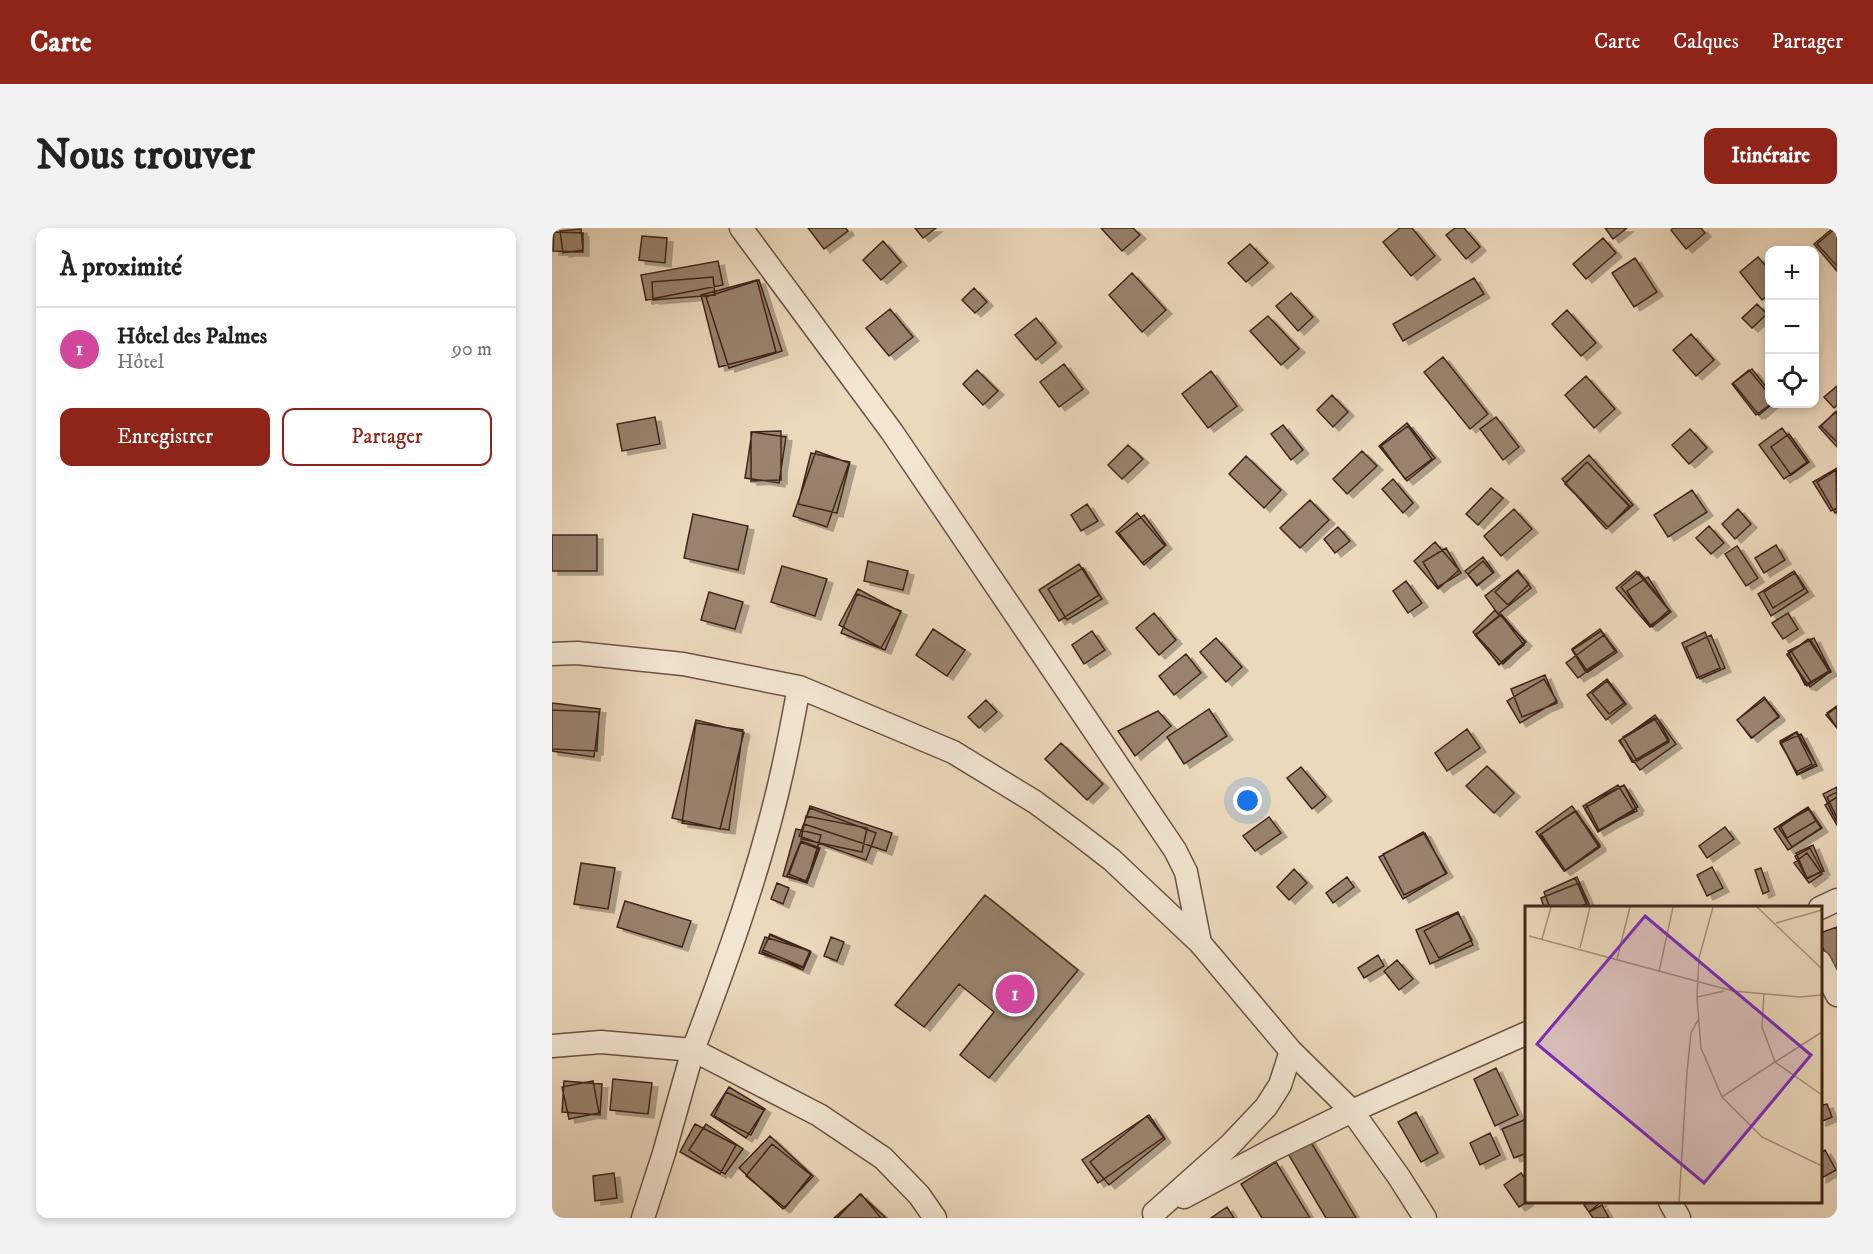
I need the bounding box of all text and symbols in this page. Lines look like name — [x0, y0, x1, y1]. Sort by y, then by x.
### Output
text: Carte — [30, 25, 92, 60]
text: Carte — [1594, 29, 1640, 55]
text: Calques — [1673, 29, 1739, 55]
text: Partager — [1772, 29, 1843, 55]
button: Itinéraire — [1704, 128, 1837, 184]
text: Nous trouver — [36, 130, 255, 182]
map controls — [1765, 246, 1819, 408]
button: + — [1765, 246, 1819, 300]
text: À proximité — [60, 251, 182, 284]
button: − — [1765, 300, 1819, 354]
text: Hôtel des Palmes — [117, 323, 267, 350]
text: 1 — [76, 337, 83, 362]
text: 90 m — [452, 337, 492, 362]
text: Hôtel — [117, 350, 164, 375]
button: locate — [1765, 354, 1819, 408]
button: Enregistrer — [60, 408, 270, 466]
button: Partager — [282, 408, 492, 466]
your location — [1233, 786, 1262, 815]
inset map — [1525, 906, 1822, 1203]
pin: 1 — [996, 972, 1034, 1017]

